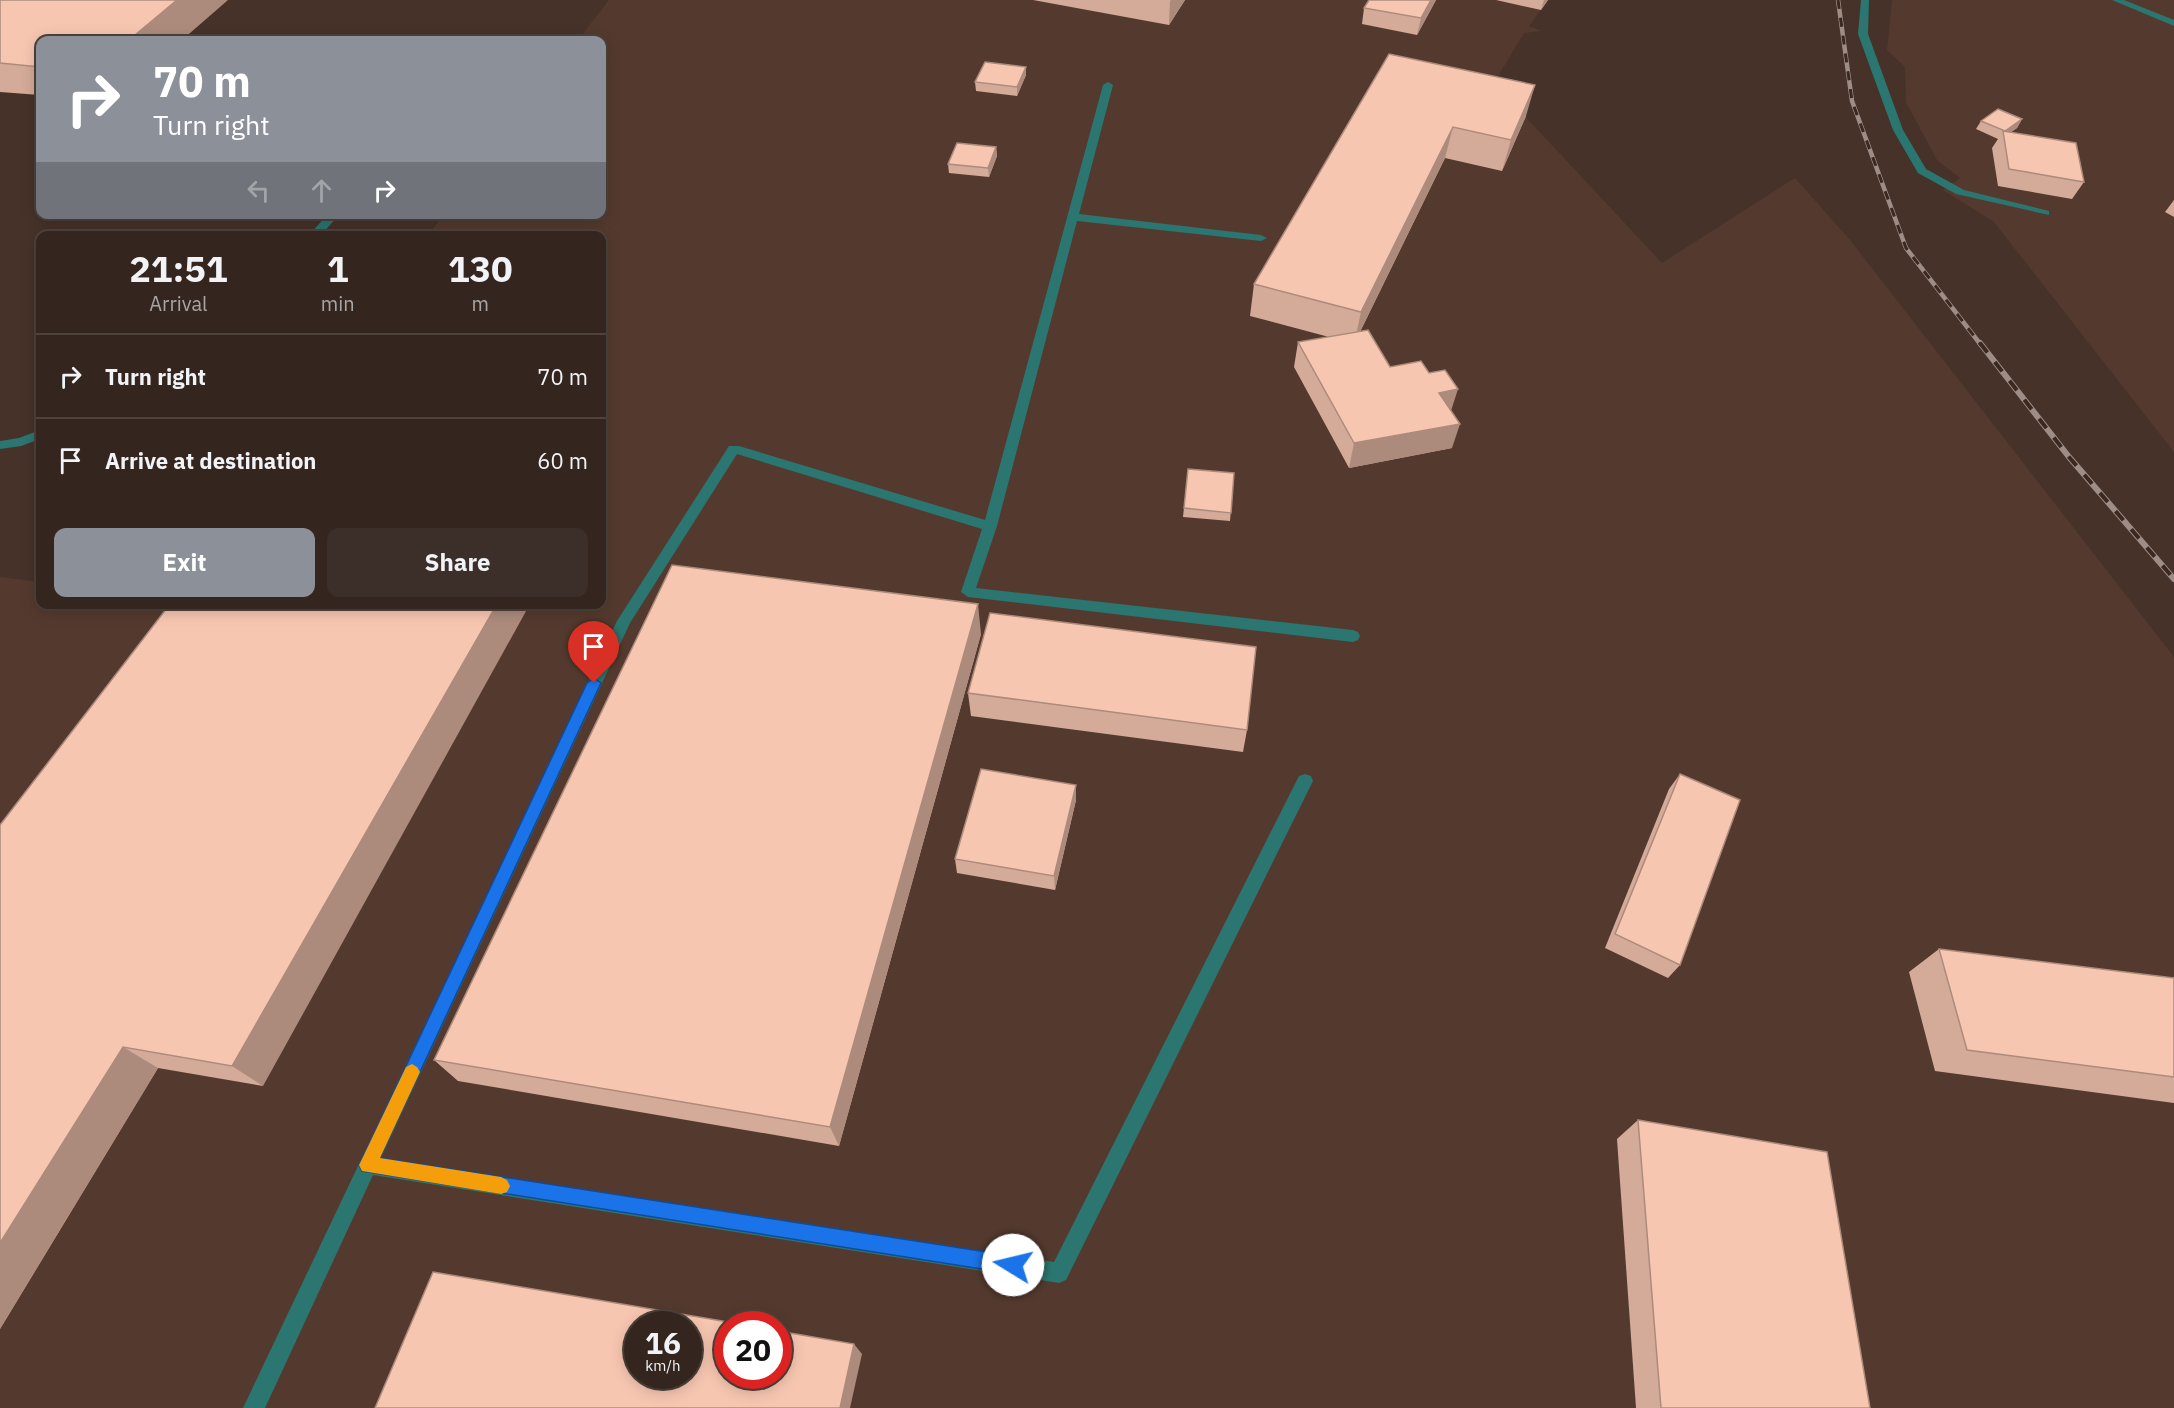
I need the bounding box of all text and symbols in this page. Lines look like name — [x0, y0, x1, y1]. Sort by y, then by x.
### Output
text: 70 m — [153, 54, 251, 109]
icon: right — [54, 60, 132, 138]
text: Turn right — [153, 107, 270, 142]
icon: left — [242, 174, 275, 207]
icon: ahead — [305, 174, 338, 207]
icon: right — [368, 174, 401, 207]
text: 21:51 — [129, 245, 228, 292]
text: 1 — [327, 245, 349, 292]
text: 130 — [448, 245, 513, 292]
text: Arrival — [149, 290, 208, 317]
text: min — [321, 290, 355, 317]
text: m — [472, 290, 489, 317]
icon: right — [54, 360, 87, 393]
text: Turn right — [105, 362, 206, 391]
text: 70 m — [537, 362, 588, 391]
icon: arrive — [54, 444, 87, 477]
text: Arrive at destination — [105, 446, 316, 475]
text: 60 m — [537, 446, 588, 475]
button: Exit — [54, 528, 315, 597]
button: Share — [327, 528, 588, 597]
pin — [568, 621, 619, 683]
icon: arrive — [577, 630, 610, 663]
position arrow — [981, 1233, 1045, 1297]
speed limit sign: 20 — [714, 1311, 792, 1389]
text: 16 — [645, 1323, 681, 1362]
text: km/h — [645, 1356, 681, 1375]

